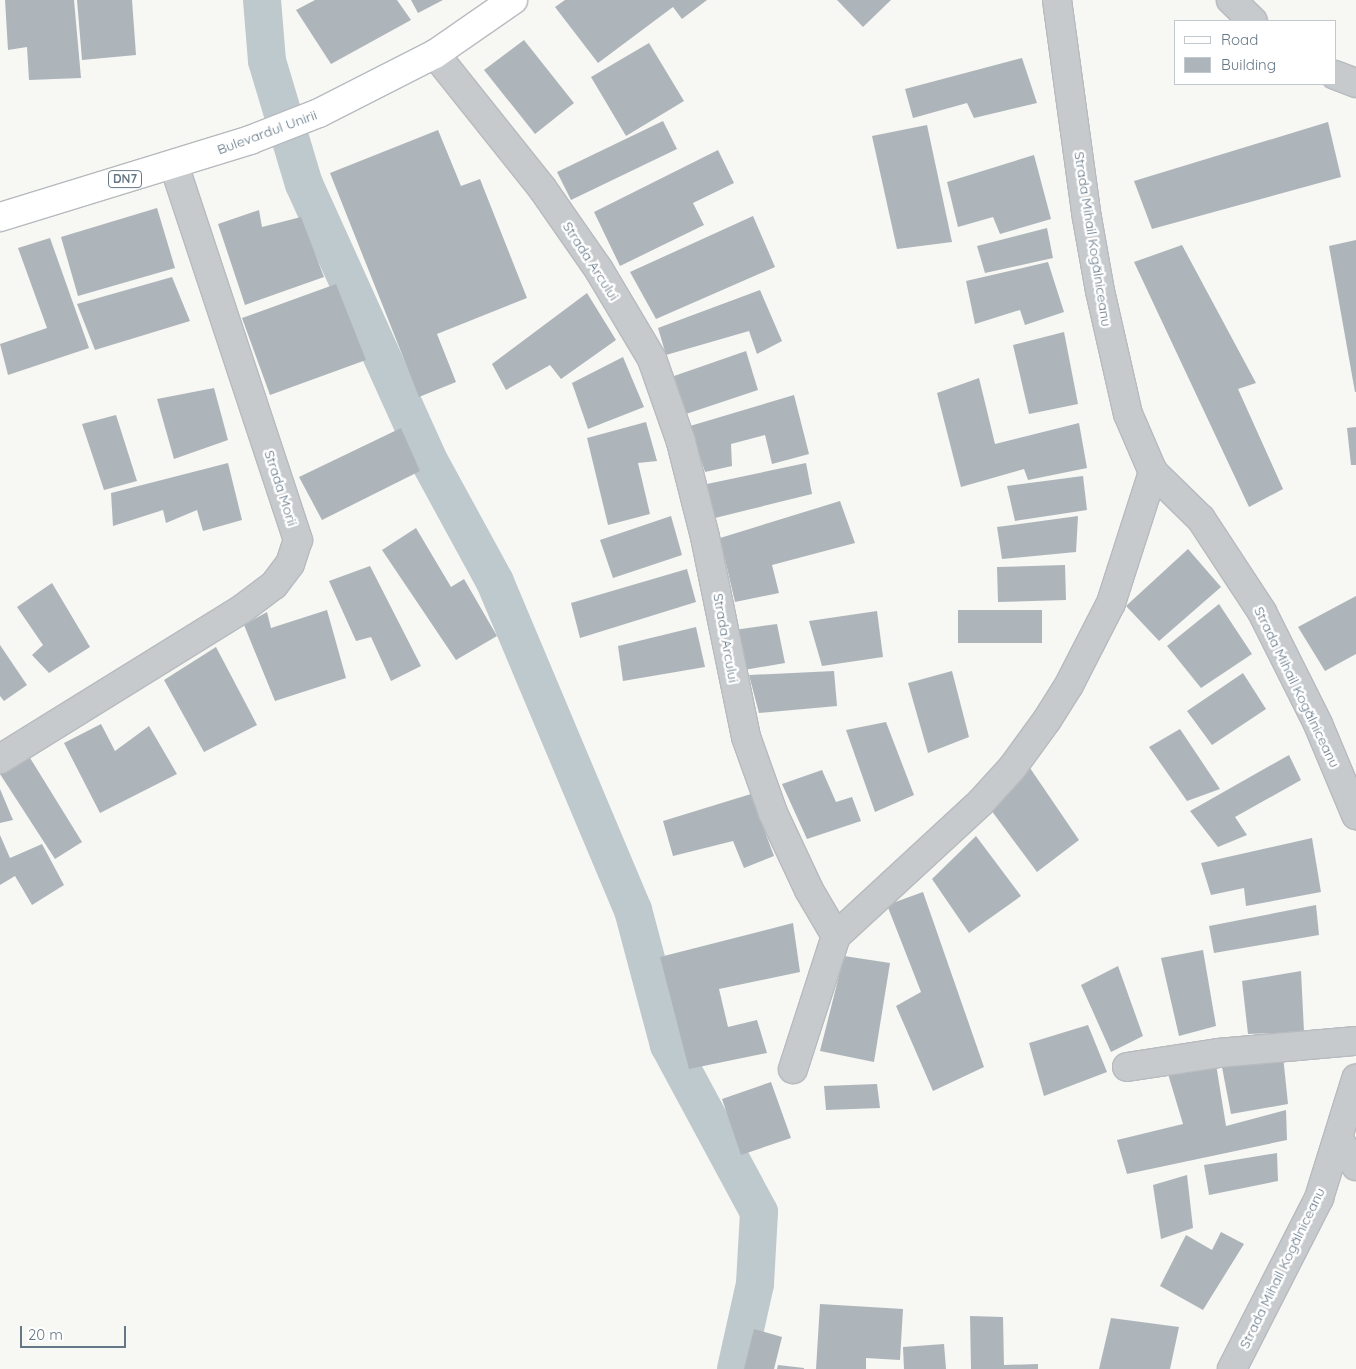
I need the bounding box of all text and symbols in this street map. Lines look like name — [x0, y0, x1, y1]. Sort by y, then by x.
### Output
legend — [1174, 20, 1336, 85]
text: Road — [1221, 30, 1258, 49]
text: Building — [1221, 55, 1276, 74]
street label: Bulevardul Unirii — [215, 106, 319, 158]
street label: Strada Mihail Kogălniceanu — [1071, 150, 1115, 328]
road number: DN7 — [108, 170, 142, 188]
street label: Strada Arcului — [559, 218, 623, 304]
street label: Strada Morii — [261, 448, 301, 528]
street label: Strada Arcului — [710, 592, 742, 684]
street label: Strada Mihail Kogălniceanu — [1251, 604, 1343, 770]
street label: Strada Mihail Kogălniceanu — [1236, 1185, 1328, 1351]
scale bar — [22, 1316, 129, 1348]
text: 20 m — [28, 1325, 63, 1344]

